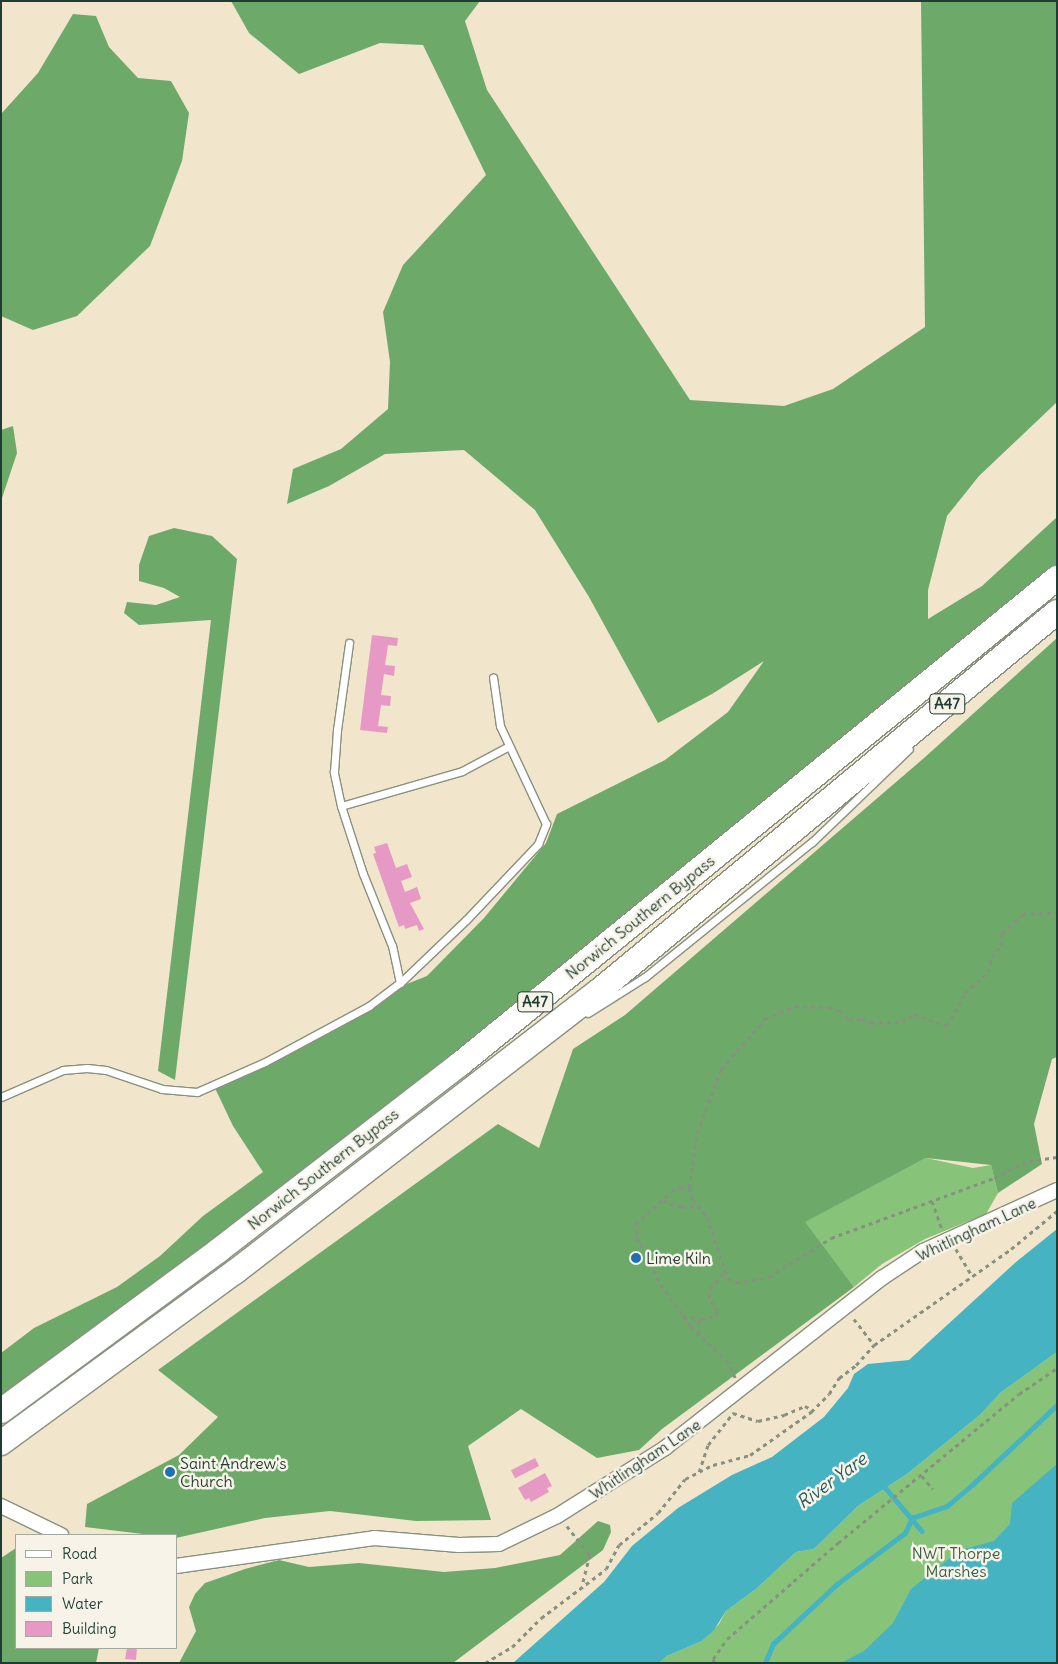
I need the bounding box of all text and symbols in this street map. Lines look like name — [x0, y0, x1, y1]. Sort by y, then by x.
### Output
road number: A47 — [928, 692, 966, 716]
street label: Norwich Southern Bypass — [562, 851, 718, 983]
road number: A47 — [516, 990, 554, 1014]
street label: Norwich Southern Bypass — [244, 1104, 402, 1234]
street label: Whitlingham Lane — [913, 1193, 1039, 1265]
place label: Lime Kiln — [646, 1248, 711, 1268]
marker: Lime Kiln — [630, 1252, 642, 1264]
street label: Whitlingham Lane — [586, 1415, 704, 1503]
water label: River Yare — [793, 1448, 871, 1514]
place label: Saint Andrew's Church — [180, 1453, 286, 1491]
marker: Saint Andrew's Church — [164, 1466, 176, 1478]
legend — [15, 1534, 178, 1649]
park label: NWT Thorpe Marshes — [912, 1543, 1000, 1581]
text: Road — [62, 1544, 97, 1563]
text: Park — [62, 1569, 93, 1588]
text: Water — [62, 1594, 103, 1613]
text: Building — [62, 1619, 117, 1638]

